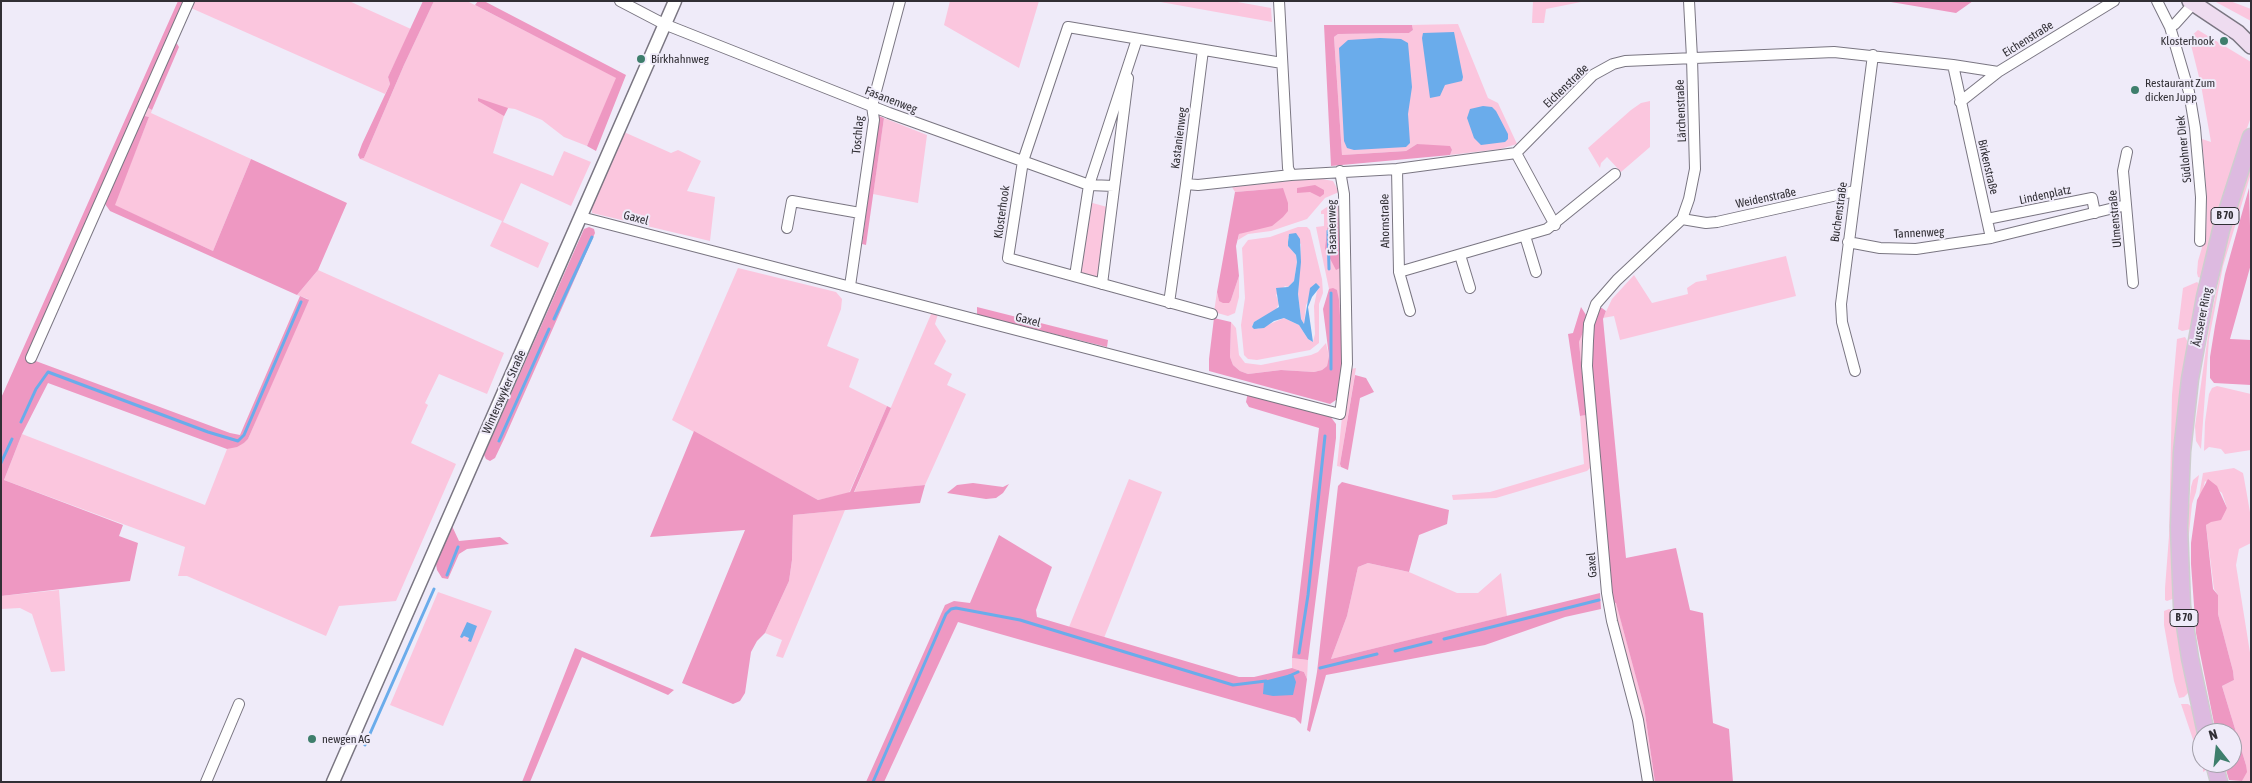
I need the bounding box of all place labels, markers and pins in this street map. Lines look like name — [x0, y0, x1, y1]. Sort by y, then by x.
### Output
place label: Klosterhook — [2160, 34, 2214, 48]
marker: Klosterhook — [2218, 35, 2230, 47]
place label: Birkhahnweg — [651, 52, 709, 66]
marker: Birkhahnweg — [635, 53, 647, 65]
place label: Restaurant Zum dicken Jupp — [2145, 76, 2215, 104]
marker: Restaurant Zum dicken Jupp — [2129, 84, 2141, 96]
place label: newgen AG — [322, 732, 370, 746]
marker: newgen AG — [306, 733, 318, 745]

